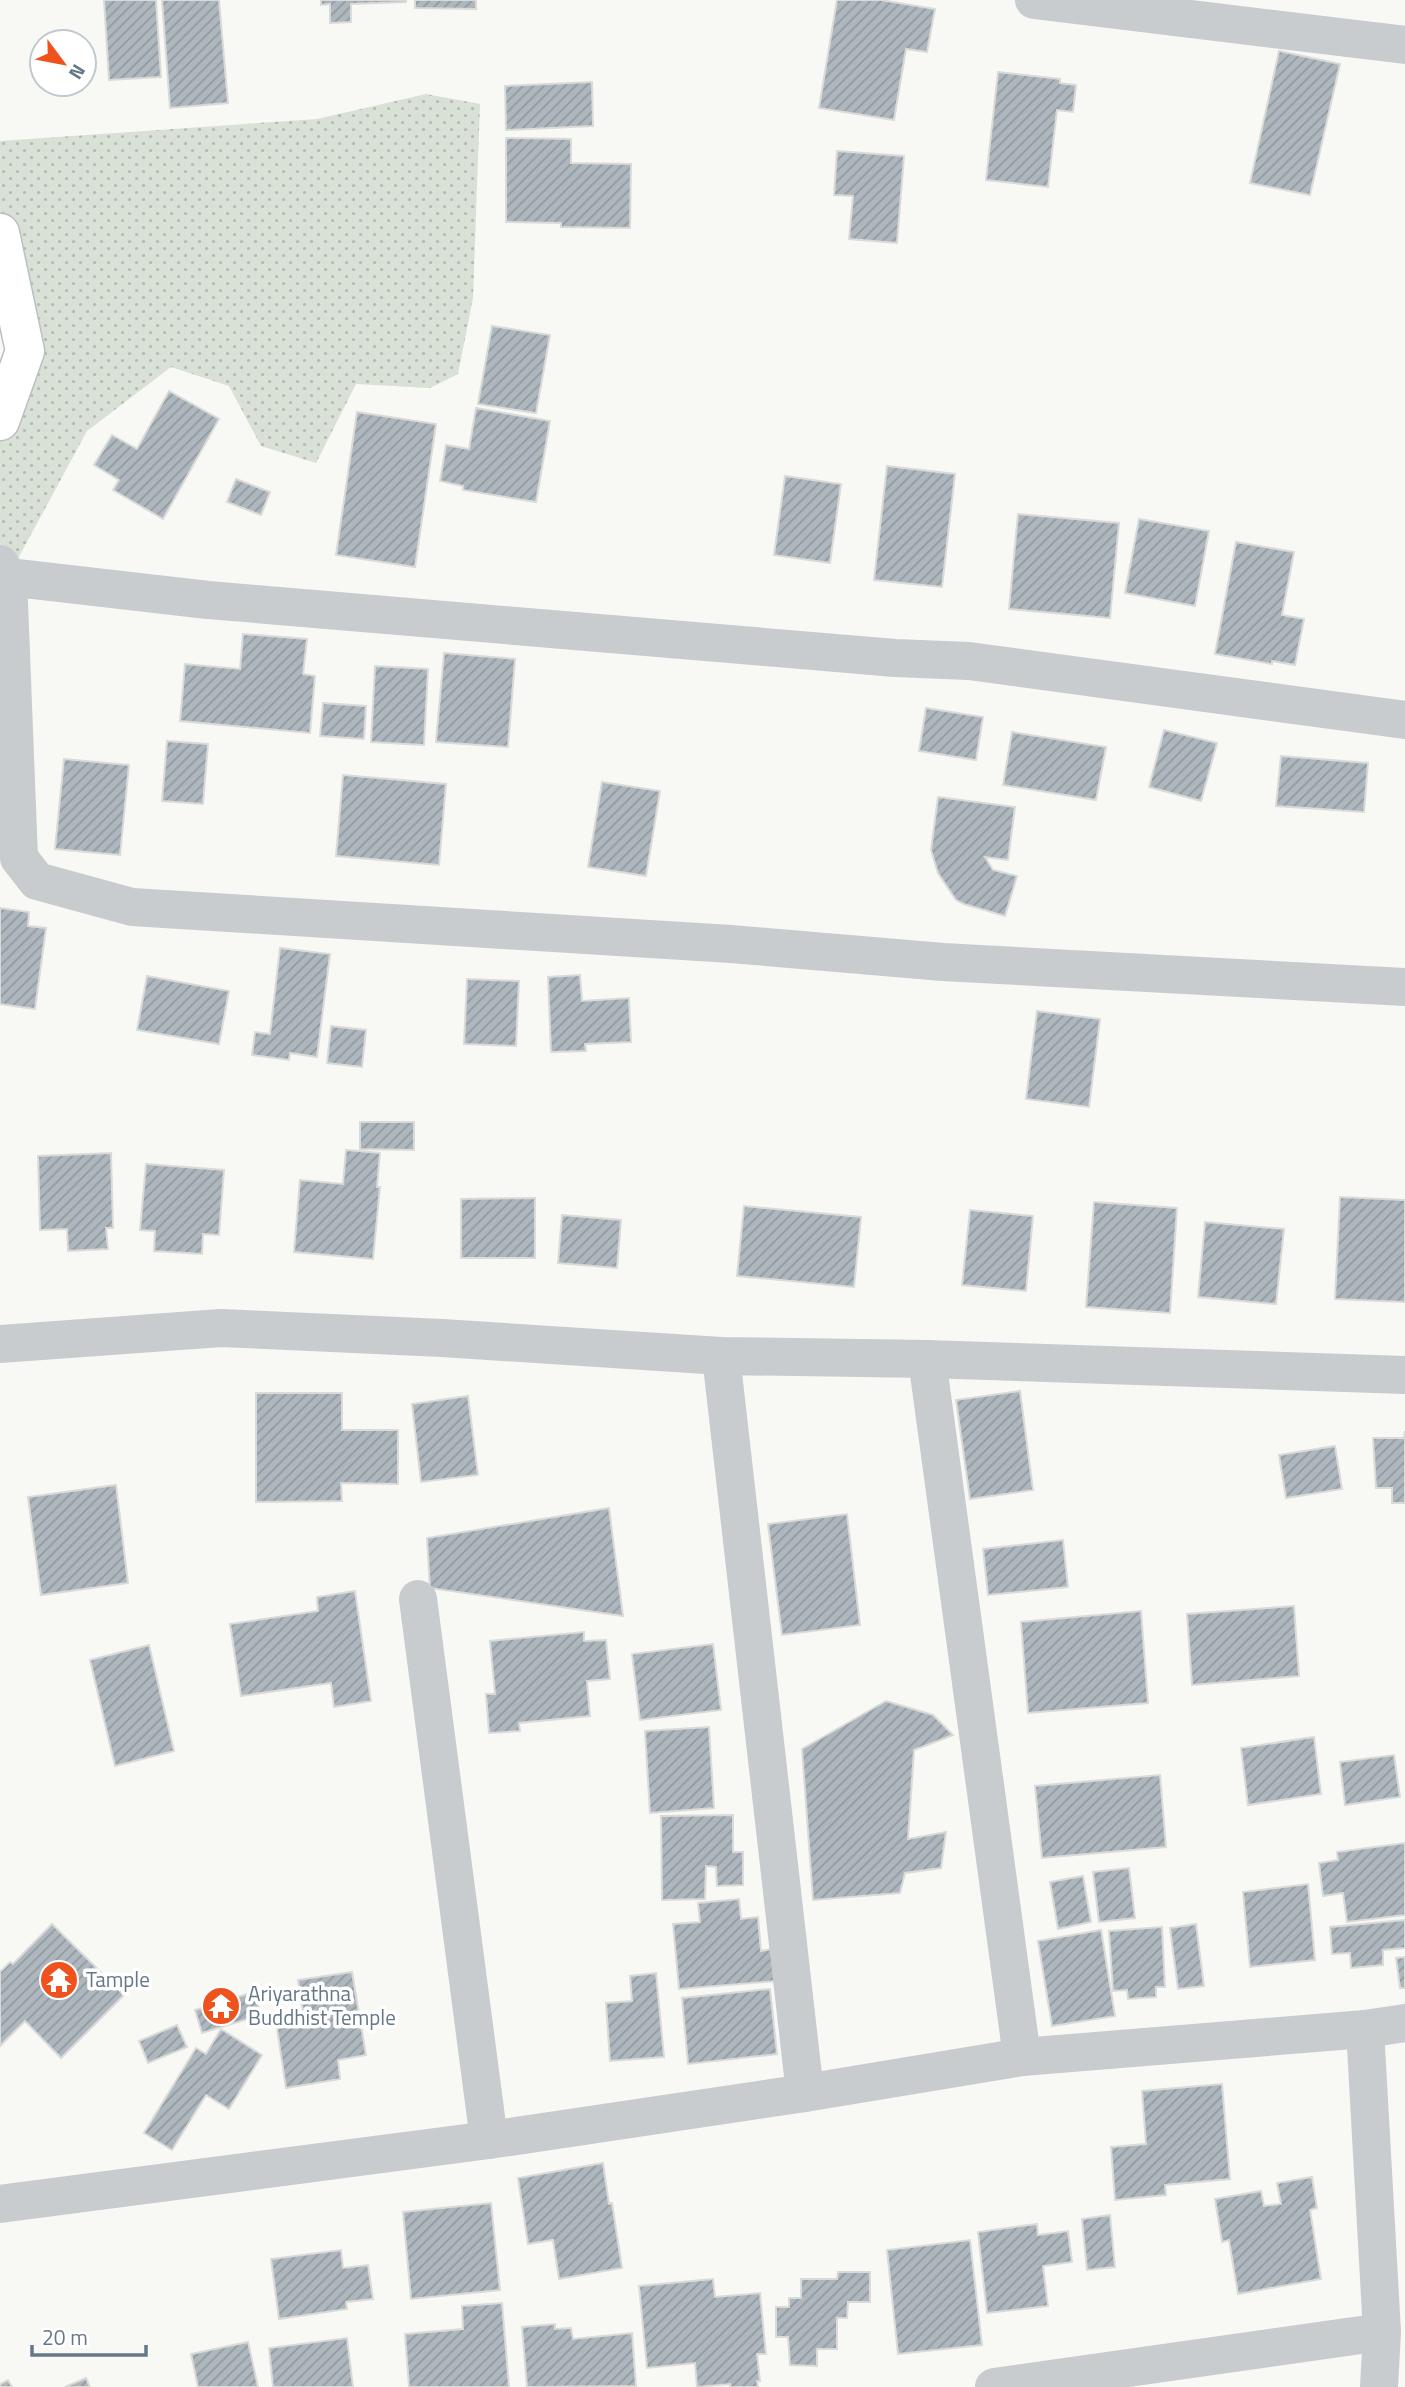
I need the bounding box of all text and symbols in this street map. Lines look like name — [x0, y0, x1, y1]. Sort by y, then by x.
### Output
north arrow — [28, 28, 98, 98]
text: N — [62, 59, 94, 86]
temple icon: Tample — [38, 1959, 80, 2001]
place label: Tample — [86, 1963, 150, 1995]
place label: Ariyarathna Buddhist Temple — [248, 1977, 396, 2033]
temple icon: Ariyarathna Buddhist Temple — [200, 1985, 242, 2027]
scale bar — [32, 2314, 145, 2358]
text: 20 m — [42, 2321, 88, 2353]

